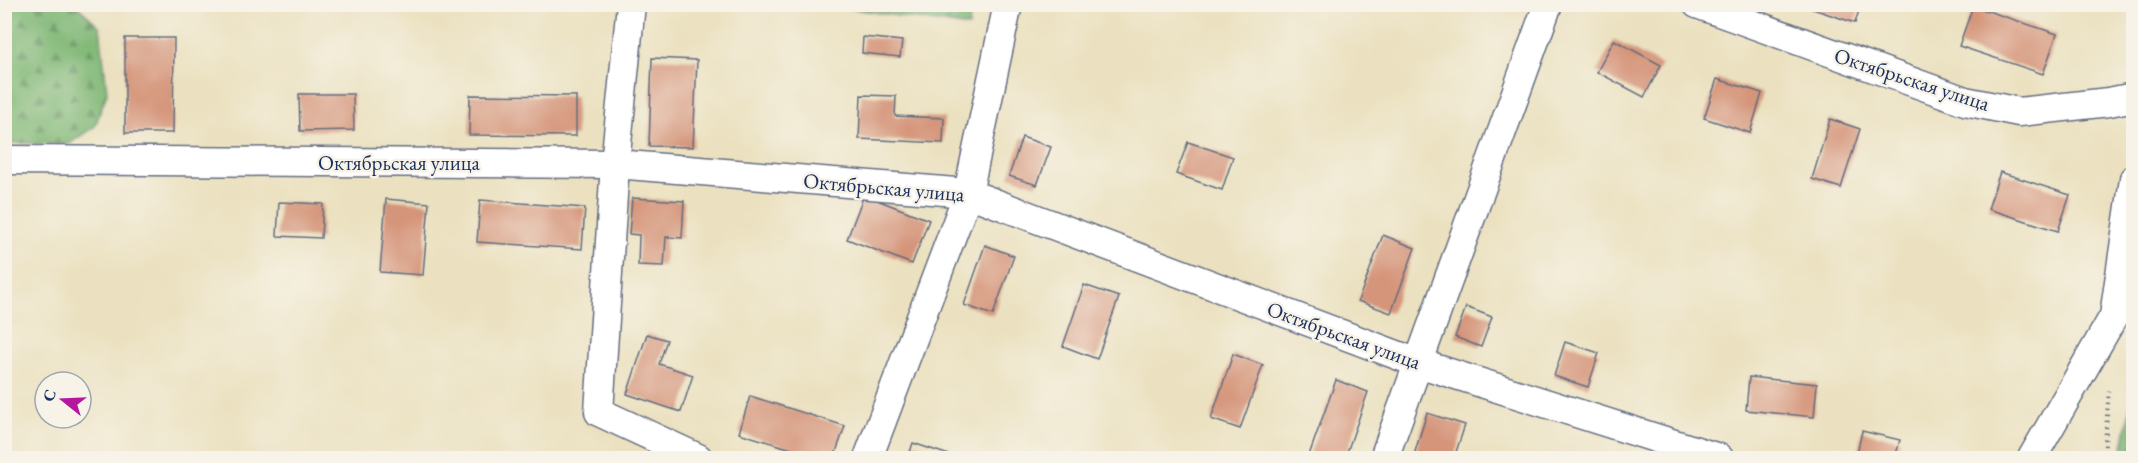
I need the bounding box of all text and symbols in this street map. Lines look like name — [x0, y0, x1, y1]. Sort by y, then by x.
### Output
street label: Октябрьская улица — [1831, 41, 1994, 117]
street label: Октябрьская улица — [318, 149, 481, 176]
street label: Октябрьская улица — [802, 166, 966, 208]
street label: Октябрьская улица — [1263, 295, 1425, 376]
north arrow — [33, 370, 93, 430]
text: С — [37, 387, 61, 404]

